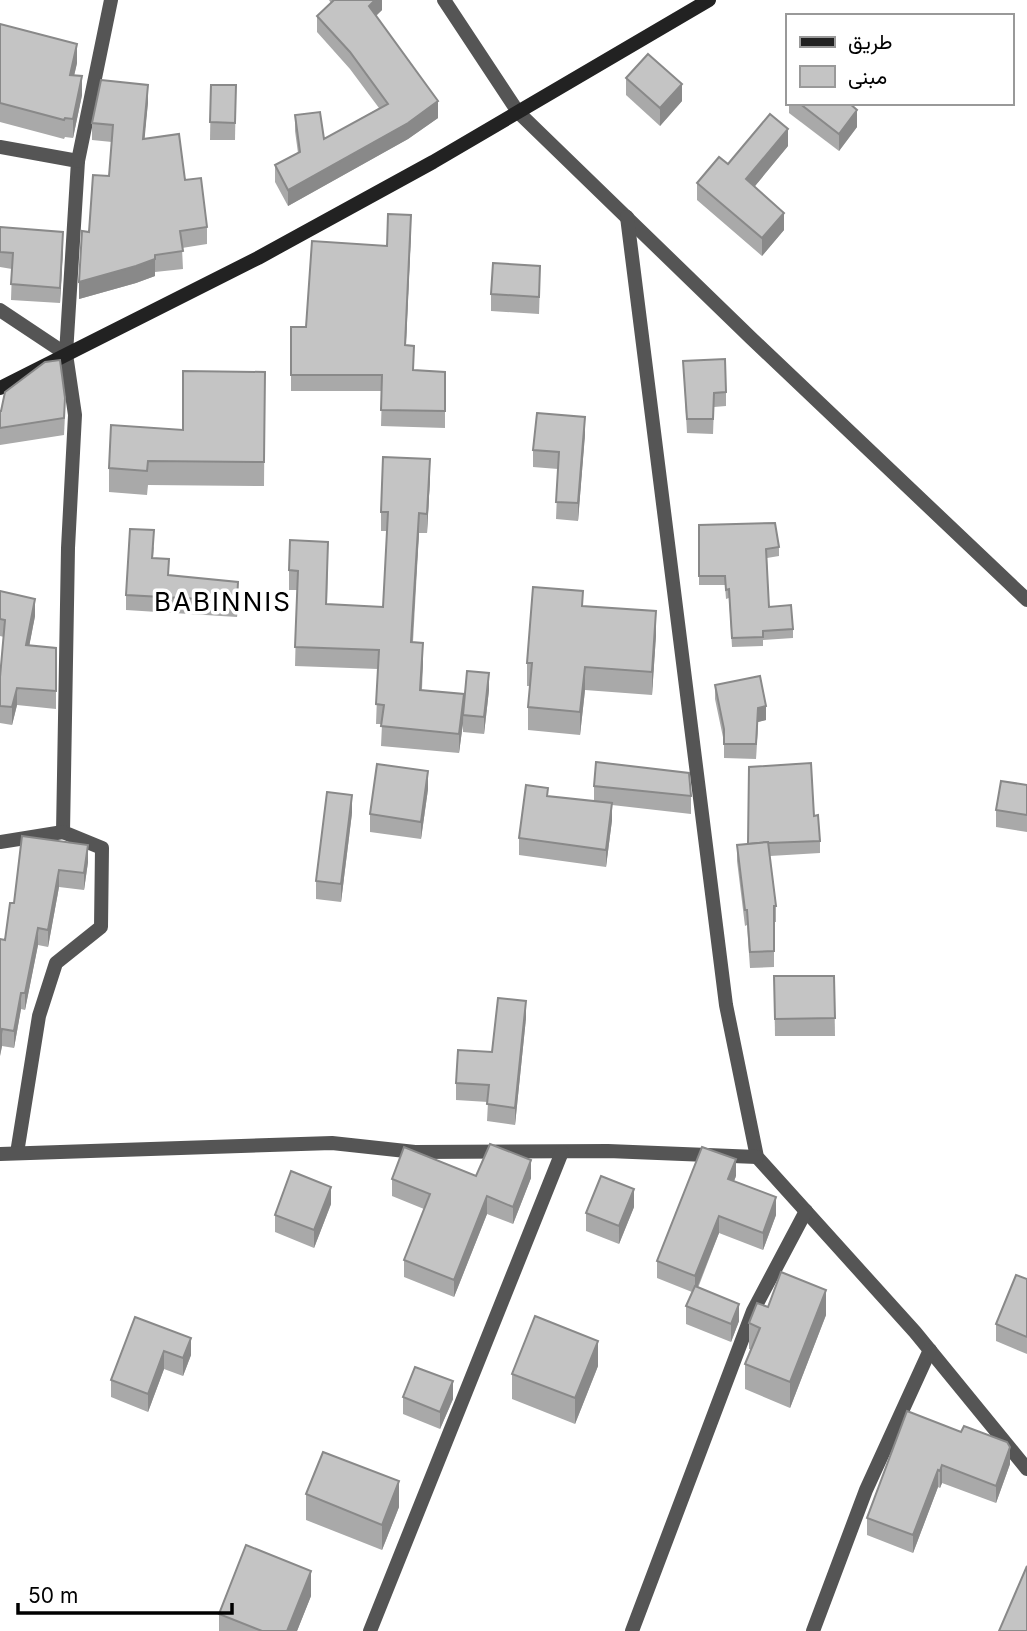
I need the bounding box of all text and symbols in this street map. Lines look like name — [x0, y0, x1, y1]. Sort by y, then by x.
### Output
legend — [786, 14, 1013, 105]
text: طريق — [848, 29, 893, 55]
text: مبنى — [848, 64, 887, 89]
district label: BABINNIS — [154, 586, 292, 617]
scale bar — [18, 1572, 231, 1616]
text: 50 m — [28, 1583, 78, 1608]

